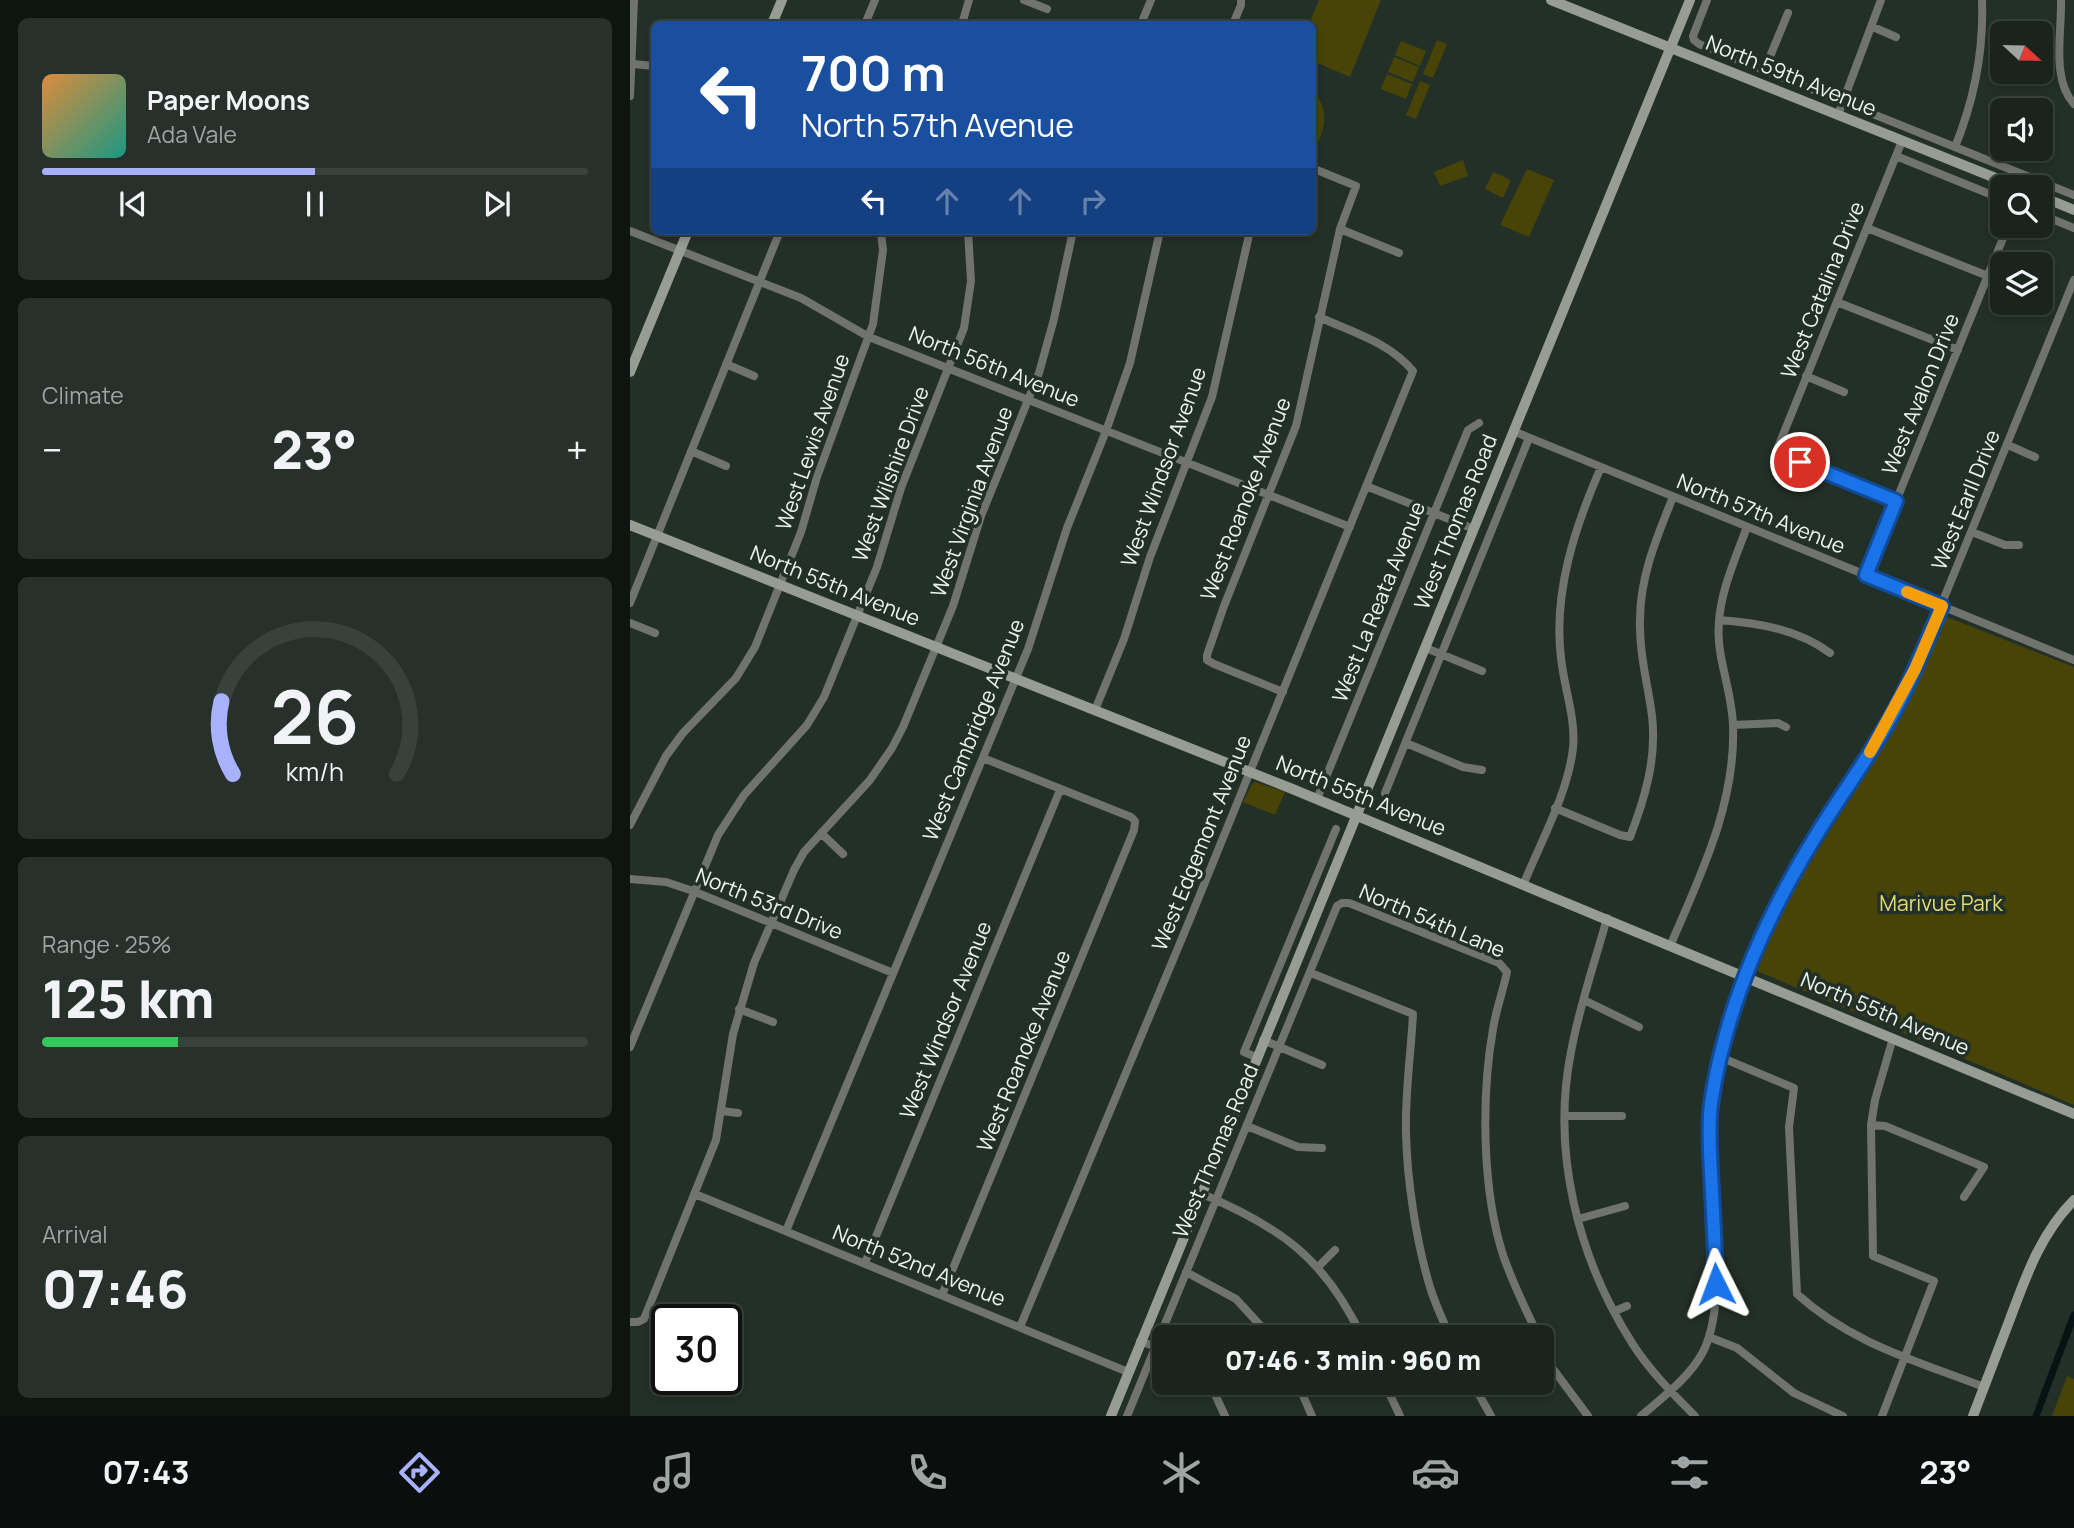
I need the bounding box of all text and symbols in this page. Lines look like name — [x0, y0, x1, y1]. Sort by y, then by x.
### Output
north arrow — [1990, 21, 2053, 84]
map controls — [1990, 21, 2053, 315]
street label: North 59th Avenue — [1702, 28, 1881, 122]
text: 700 m — [801, 39, 945, 106]
icon: left — [686, 49, 777, 140]
text: Paper Moons — [147, 82, 310, 118]
button: sound — [1990, 98, 2053, 161]
text: North 57th Avenue — [801, 103, 1074, 147]
text: Ada Vale — [147, 118, 237, 150]
button: search — [1990, 175, 2053, 238]
icon: left — [855, 182, 893, 220]
icon: ahead — [928, 182, 966, 220]
icon: ahead — [1001, 182, 1039, 220]
icon: right — [1074, 182, 1112, 220]
icon: previous — [114, 185, 152, 223]
icon: pause — [296, 185, 334, 223]
icon: next — [478, 185, 516, 223]
street label: West Catalina Drive — [1774, 197, 1870, 382]
button: layers — [1990, 252, 2053, 315]
street label: West Avalon Drive — [1875, 309, 1965, 478]
street label: North 56th Avenue — [905, 319, 1084, 413]
street label: West Lewis Avenue — [769, 350, 855, 534]
street label: West Windsor Avenue — [1114, 363, 1212, 570]
text: Climate — [42, 379, 124, 411]
street label: West Wilshire Drive — [845, 382, 935, 565]
street label: West Roanoke Avenue — [1193, 393, 1297, 604]
street label: West Virginia Avenue — [924, 402, 1019, 601]
text: 23° — [272, 414, 357, 485]
text: − — [42, 423, 63, 475]
text: + — [566, 423, 588, 475]
street label: West Earll Drive — [1924, 425, 2006, 574]
street label: West Thomas Road — [1407, 430, 1503, 613]
pin — [1770, 432, 1830, 492]
icon: arrive — [1781, 443, 1819, 481]
street label: North 57th Avenue — [1673, 467, 1850, 560]
street label: West La Reata Avenue — [1325, 497, 1431, 706]
street label: North 55th Avenue — [746, 538, 924, 632]
street label: West Cambridge Avenue — [916, 615, 1030, 845]
text: 26 — [271, 666, 359, 766]
street label: West Edgemont Avenue — [1145, 731, 1257, 955]
street label: North 55th Avenue — [1272, 748, 1450, 842]
text: km/h — [286, 754, 344, 789]
street label: North 53rd Drive — [692, 861, 847, 945]
street label: North 54th Lane — [1355, 877, 1510, 963]
park label: Marivue Park — [1879, 889, 2003, 917]
street label: West Windsor Avenue — [893, 917, 997, 1122]
text: Range · 25% — [42, 928, 172, 960]
street label: West Roanoke Avenue — [970, 946, 1076, 1156]
text: 125 km — [42, 963, 214, 1034]
street label: North 55th Avenue — [1797, 965, 1974, 1061]
street label: West Thomas Road — [1166, 1059, 1264, 1242]
text: Arrival — [42, 1218, 108, 1250]
street label: North 52nd Avenue — [829, 1218, 1010, 1312]
position arrow — [1679, 1247, 1753, 1321]
text: 07:46 — [42, 1253, 188, 1324]
speed limit sign: 30 — [651, 1304, 742, 1395]
text: 07:46 · 3 min · 960 m — [1225, 1342, 1481, 1378]
icon: directions — [395, 1448, 444, 1497]
icon: music — [649, 1448, 698, 1497]
icon: phone — [903, 1448, 952, 1497]
icon: climate — [1157, 1448, 1206, 1497]
icon: car — [1411, 1448, 1460, 1497]
icon: filters — [1665, 1448, 1714, 1497]
text: 07:43 — [103, 1450, 190, 1494]
text: 23° — [1919, 1450, 1971, 1494]

